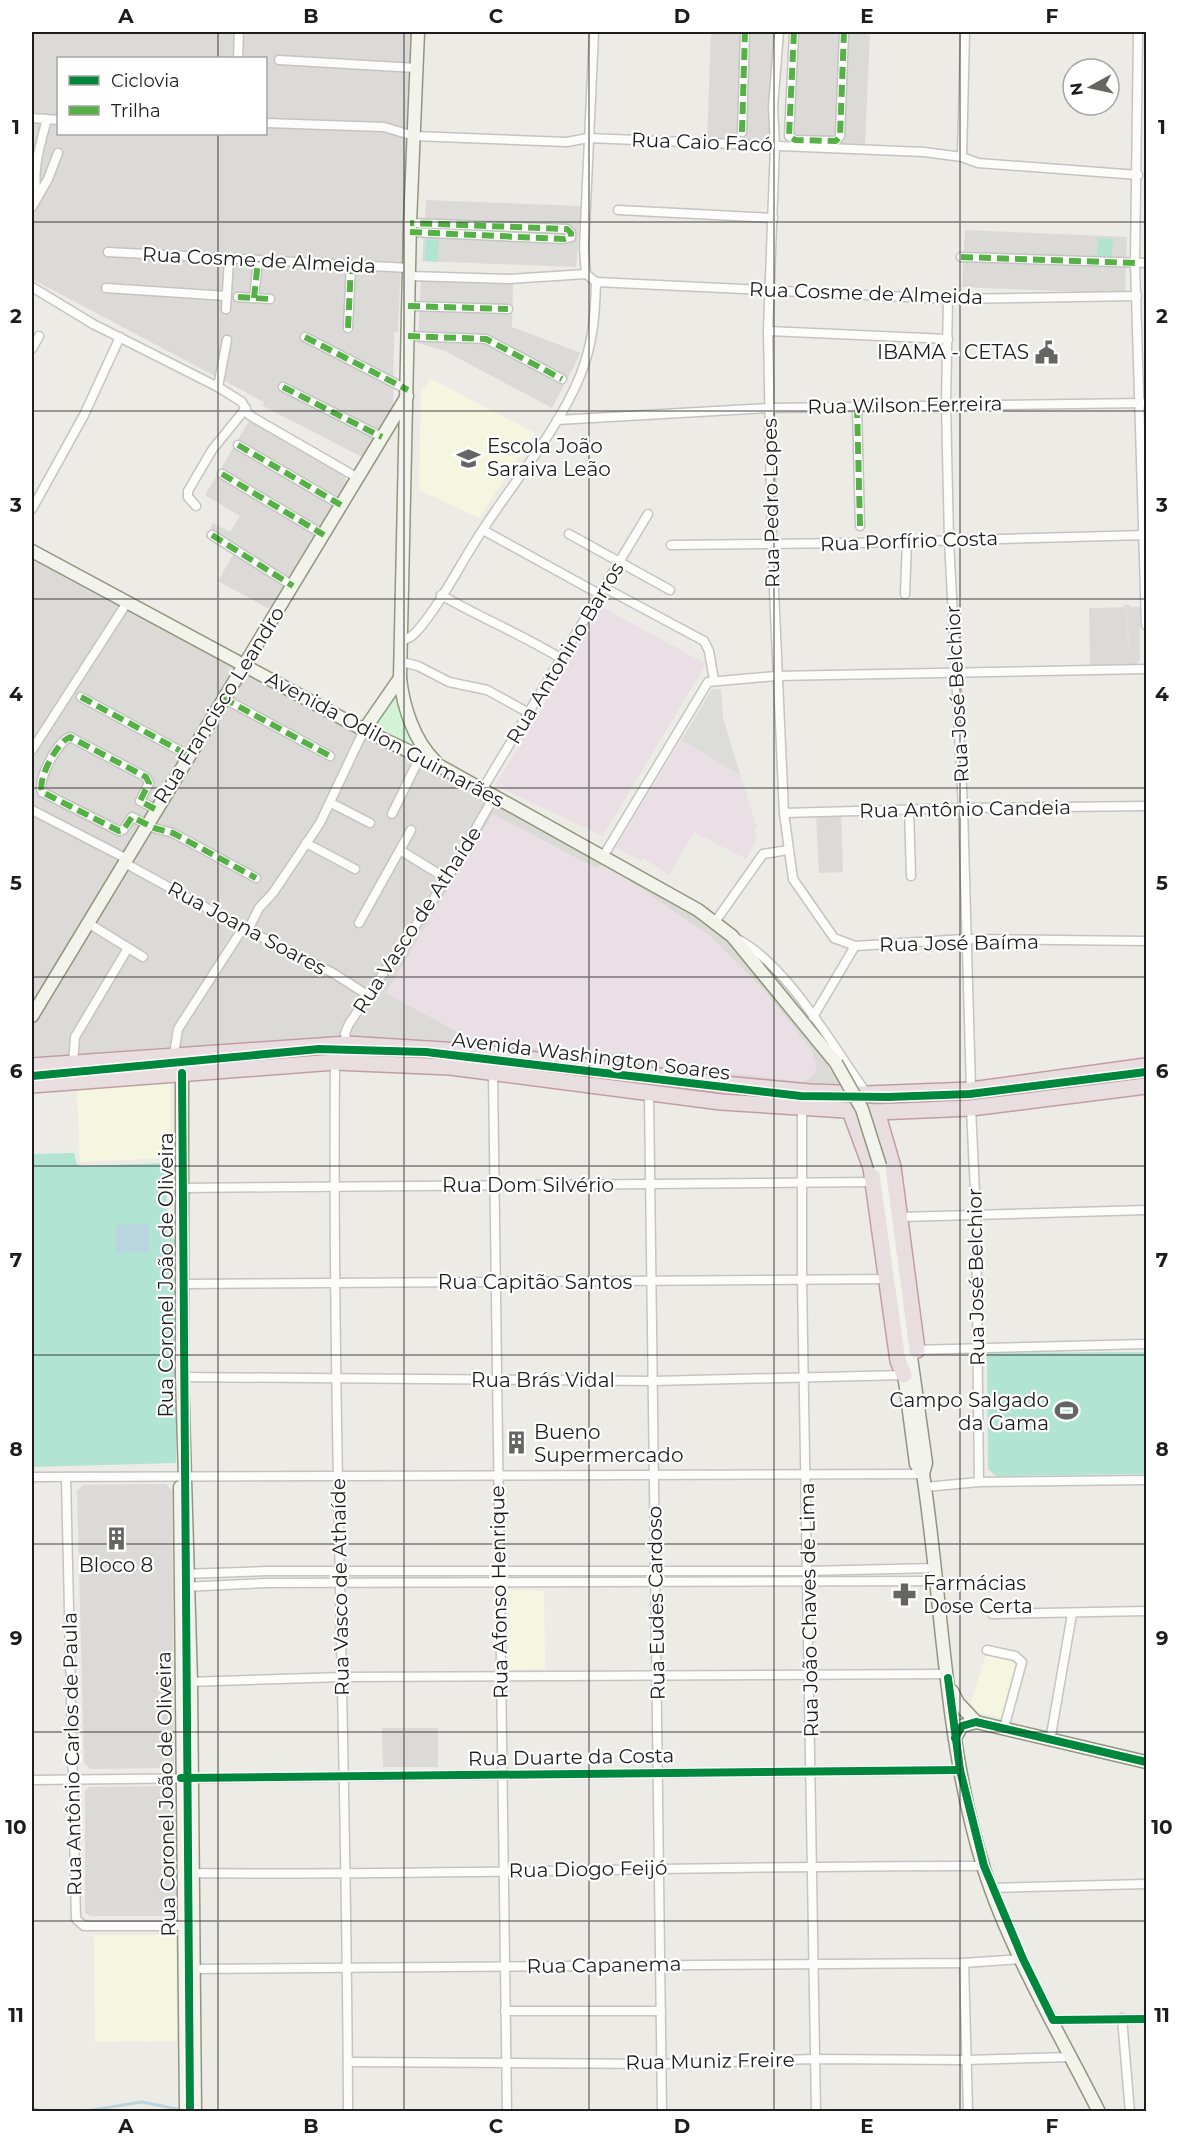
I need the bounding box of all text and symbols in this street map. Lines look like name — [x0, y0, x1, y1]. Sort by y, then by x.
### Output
text: A — [117, 4, 134, 28]
text: B — [303, 4, 319, 28]
text: C — [489, 4, 504, 28]
text: D — [674, 4, 690, 28]
text: E — [860, 4, 874, 28]
text: F — [1046, 4, 1059, 28]
legend — [57, 57, 267, 135]
north arrow — [1061, 57, 1121, 117]
text: Ciclovia — [111, 70, 180, 92]
text: N — [1066, 81, 1087, 97]
text: Trilha — [111, 100, 161, 122]
text: 1 — [12, 115, 20, 139]
text: 1 — [1158, 115, 1166, 139]
street label: Rua Caio Facó — [631, 128, 773, 156]
street label: Rua Cosme de Almeida — [141, 242, 377, 278]
street label: Rua Cosme de Almeida — [749, 277, 983, 309]
text: 2 — [10, 304, 22, 328]
text: 2 — [1156, 304, 1168, 328]
public building icon: IBAMA - CETAS — [1034, 339, 1060, 365]
place label: IBAMA - CETAS — [877, 340, 1029, 364]
street label: Rua Wilson Ferreira — [807, 391, 1003, 419]
street label: Rua Pedro Lopes — [758, 418, 784, 588]
place label: Escola João Saraiva Leão — [487, 434, 611, 481]
school or university icon: Escola João Saraiva Leão — [456, 445, 482, 471]
text: 3 — [9, 493, 22, 517]
text: 3 — [1155, 493, 1168, 517]
street label: Rua Porfírio Costa — [819, 526, 999, 556]
street label: Rua Antonino Barros — [501, 557, 629, 748]
street label: Rua Francisco Leandro — [149, 602, 289, 808]
street label: Rua José Belchior — [940, 605, 974, 783]
street label: Avenida Odilon Guimarães — [262, 666, 508, 812]
text: 4 — [9, 682, 23, 706]
text: 4 — [1155, 682, 1169, 706]
street label: Rua Antônio Candeia — [859, 795, 1071, 823]
street label: Rua Vasco de Athaíde — [348, 822, 486, 1018]
text: 5 — [10, 871, 22, 895]
text: 5 — [1156, 871, 1168, 895]
street label: Rua Joana Soares — [164, 876, 331, 980]
street label: Rua José Baíma — [879, 930, 1039, 956]
street label: Avenida Washington Soares — [451, 1027, 732, 1085]
text: 6 — [10, 1059, 23, 1083]
text: 6 — [1156, 1059, 1169, 1083]
street label: Rua Coronel João de Oliveira — [154, 1132, 178, 1418]
street label: Rua Dom Silvério — [442, 1173, 614, 1197]
street label: Rua José Belchior — [962, 1188, 990, 1366]
text: 7 — [10, 1248, 22, 1272]
text: 7 — [1156, 1248, 1168, 1272]
street label: Rua Capitão Santos — [438, 1270, 632, 1294]
street label: Rua Brás Vidal — [471, 1368, 615, 1392]
place label: Campo Salgado da Gama — [890, 1388, 1049, 1435]
sports icon: Campo Salgado da Gama — [1054, 1398, 1080, 1424]
place label: Bueno Supermercado — [534, 1420, 683, 1467]
building icon: Bueno Supermercado — [503, 1430, 529, 1456]
text: 8 — [9, 1437, 23, 1461]
text: 8 — [1155, 1437, 1169, 1461]
street label: Rua Vasco de Athaíde — [326, 1478, 354, 1696]
street label: Rua João Chaves de Lima — [795, 1482, 823, 1738]
street label: Rua Afonso Henrique — [485, 1485, 513, 1699]
street label: Rua Eudes Cardoso — [642, 1506, 670, 1700]
building icon: Bloco 8 — [103, 1525, 129, 1551]
place label: Bloco 8 — [79, 1553, 153, 1577]
place label: Farmácias Dose Certa — [923, 1571, 1033, 1618]
pharmacy icon: Farmácias Dose Certa — [892, 1582, 918, 1608]
street label: Rua Antônio Carlos de Paula — [58, 1612, 86, 1896]
text: 9 — [10, 1626, 22, 1650]
text: 9 — [1156, 1626, 1168, 1650]
street label: Rua Coronel João de Oliveira — [152, 1651, 180, 1937]
street label: Rua Duarte da Costa — [468, 1743, 674, 1771]
text: 10 — [5, 1815, 27, 1839]
text: 10 — [1151, 1815, 1173, 1839]
street label: Rua Diogo Feijó — [508, 1856, 668, 1882]
street label: Rua Capanema — [526, 1952, 682, 1978]
text: 11 — [8, 2003, 24, 2027]
text: 11 — [1154, 2003, 1170, 2027]
street label: Rua Muniz Freire — [625, 2048, 795, 2074]
text: A — [117, 2114, 134, 2138]
text: B — [303, 2114, 319, 2138]
text: C — [489, 2114, 504, 2138]
text: D — [674, 2114, 690, 2138]
text: E — [860, 2114, 874, 2138]
text: F — [1046, 2114, 1059, 2138]

